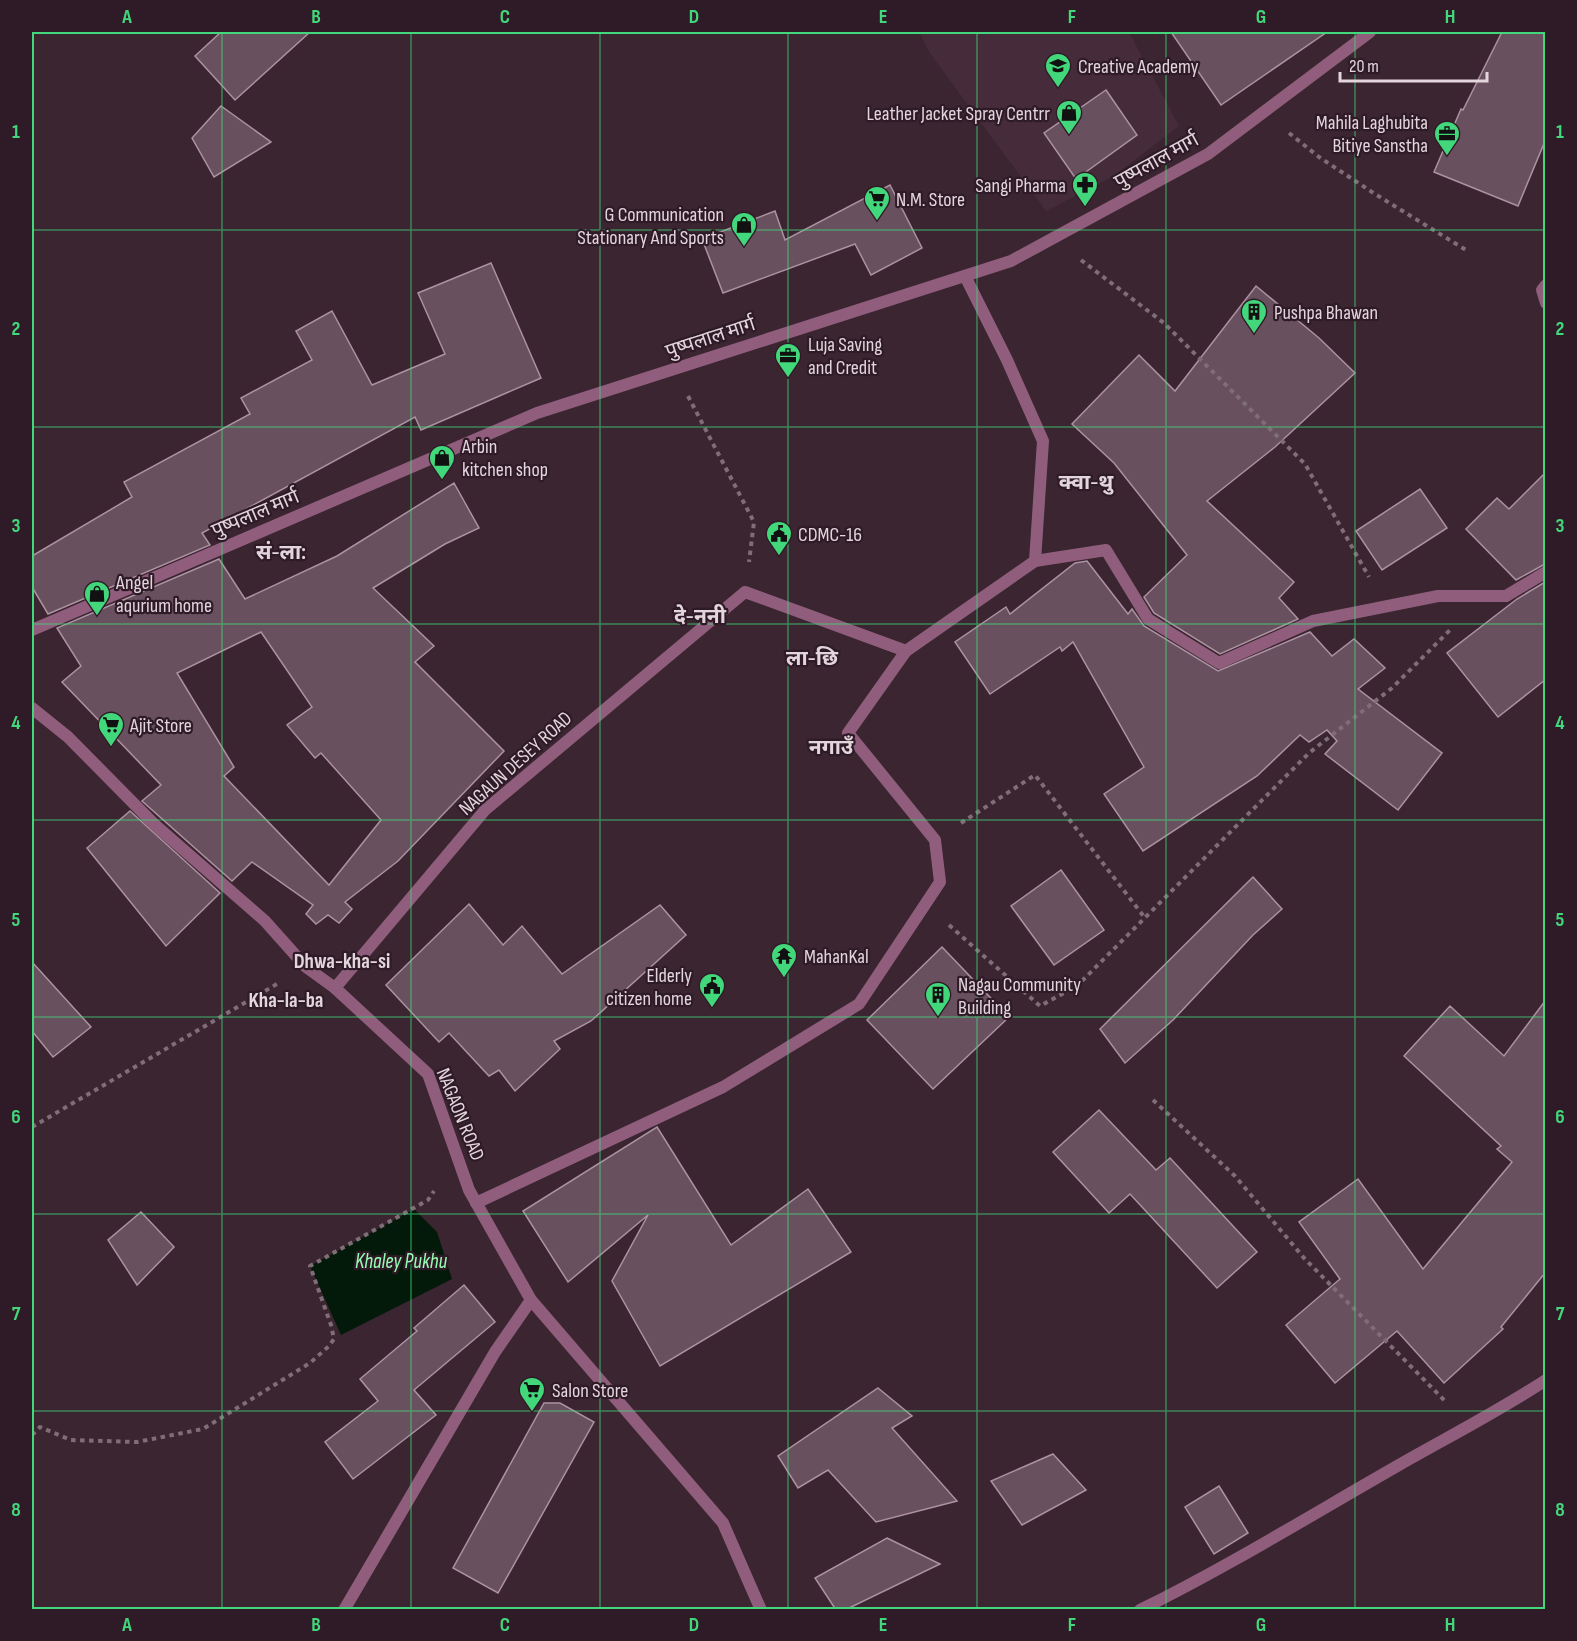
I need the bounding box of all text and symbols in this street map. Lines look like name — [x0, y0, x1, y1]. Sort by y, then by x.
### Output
text: A — [121, 5, 132, 29]
text: B — [311, 5, 321, 29]
text: C — [500, 5, 510, 29]
text: D — [689, 5, 699, 29]
text: E — [879, 5, 887, 29]
text: F — [1068, 5, 1076, 29]
text: G — [1256, 5, 1266, 29]
text: H — [1445, 5, 1455, 29]
scale bar — [1340, 45, 1487, 83]
school or university icon: Creative Academy — [1043, 51, 1073, 89]
place label: Creative Academy — [1078, 55, 1199, 79]
text: 20 m — [1349, 56, 1379, 77]
shop icon: Leather Jacket Spray Centrr — [1054, 98, 1084, 136]
place label: Leather Jacket Spray Centrr — [867, 102, 1050, 126]
place label: Mahila Laghubita Bitiye Sanstha — [1316, 111, 1428, 158]
office icon: Mahila Laghubita Bitiye Sanstha — [1432, 119, 1462, 157]
text: 1 — [12, 120, 20, 144]
text: 1 — [1556, 120, 1564, 144]
street label: पुष्पलाल मार्ग — [1110, 127, 1204, 194]
pharmacy icon: Sangi Pharma — [1070, 170, 1100, 208]
place label: Sangi Pharma — [975, 174, 1066, 198]
supermarket icon: N.M. Store — [862, 184, 892, 222]
place label: N.M. Store — [896, 188, 965, 212]
place label: G Communication Stationary And Sports — [577, 203, 724, 250]
shop icon: G Communication Stationary And Sports — [729, 210, 759, 248]
building icon: Pushpa Bhawan — [1239, 297, 1269, 335]
place label: Pushpa Bhawan — [1274, 301, 1378, 325]
street label: पुष्पलाल मार्ग — [662, 312, 759, 364]
text: 2 — [12, 317, 20, 341]
text: 2 — [1556, 317, 1564, 341]
place label: Luja Saving and Credit — [808, 333, 882, 380]
office icon: Luja Saving and Credit — [773, 341, 803, 379]
place label: Arbin kitchen shop — [461, 435, 548, 482]
shop icon: Arbin kitchen shop — [427, 443, 457, 481]
district label: क्वा-थु — [1059, 470, 1114, 495]
street label: पुष्पलाल मार्ग — [208, 484, 304, 543]
text: 3 — [12, 514, 21, 538]
text: 3 — [1556, 514, 1565, 538]
public building icon: CDMC-16 — [764, 519, 794, 557]
place label: CDMC-16 — [798, 523, 862, 547]
district label: सं-ला: — [256, 540, 306, 565]
place label: Angel aqurium home — [115, 571, 212, 618]
shop icon: Angel aqurium home — [82, 579, 112, 617]
district label: दे-ननी — [674, 604, 727, 629]
district label: ला-छि — [786, 646, 839, 671]
street label: NAGAUN DESEY ROAD — [454, 707, 577, 821]
supermarket icon: Ajit Store — [96, 710, 126, 748]
text: 4 — [11, 711, 21, 735]
text: 4 — [1555, 711, 1565, 735]
place label: Ajit Store — [129, 714, 192, 738]
district label: नगाउँ — [809, 735, 854, 760]
text: 5 — [12, 908, 21, 932]
text: 5 — [1556, 908, 1565, 932]
temple icon: MahanKal — [769, 941, 799, 979]
place label: MahanKal — [804, 945, 869, 969]
district label: Dhwa-kha-si — [294, 949, 390, 974]
place label: Elderly citizen home — [606, 964, 692, 1011]
public building icon: Elderly citizen home — [697, 971, 727, 1009]
place label: Nagau Community Building — [958, 973, 1081, 1020]
building icon: Nagau Community Building — [923, 980, 953, 1018]
district label: Kha-la-ba — [249, 988, 323, 1013]
street label: NAGAON ROAD — [431, 1065, 489, 1164]
text: 6 — [11, 1105, 21, 1129]
text: 6 — [1555, 1105, 1565, 1129]
water label: Khaley Pukhu — [355, 1249, 448, 1274]
text: 7 — [12, 1302, 21, 1326]
text: 7 — [1556, 1302, 1565, 1326]
supermarket icon: Salon Store — [517, 1375, 547, 1413]
place label: Salon Store — [552, 1379, 628, 1403]
text: 8 — [11, 1498, 21, 1522]
text: 8 — [1555, 1498, 1565, 1522]
text: A — [121, 1613, 132, 1637]
text: B — [311, 1613, 321, 1637]
text: C — [500, 1613, 510, 1637]
text: D — [689, 1613, 699, 1637]
text: E — [879, 1613, 887, 1637]
text: F — [1068, 1613, 1076, 1637]
text: G — [1256, 1613, 1266, 1637]
text: H — [1445, 1613, 1455, 1637]

